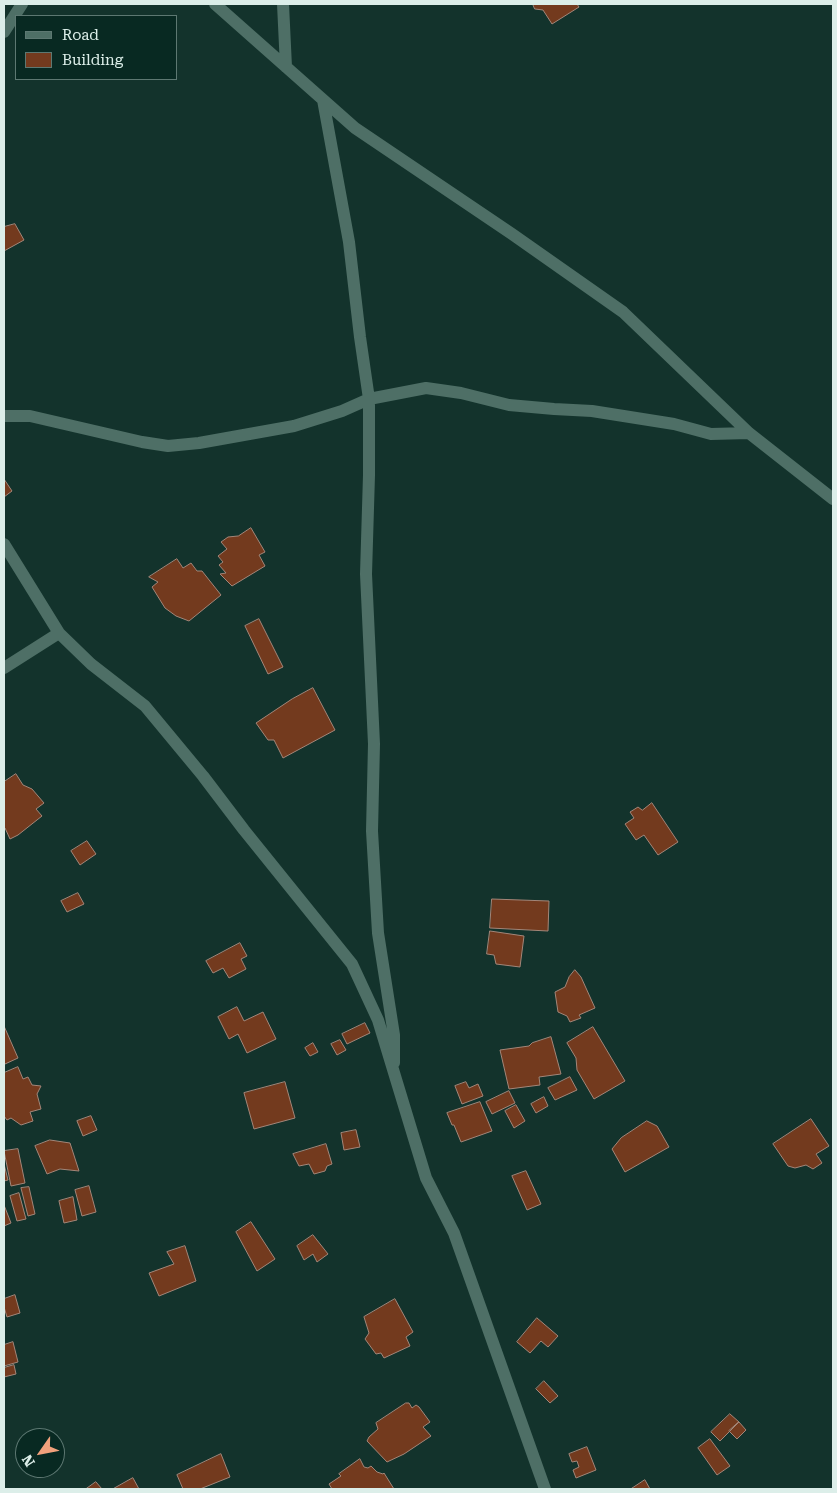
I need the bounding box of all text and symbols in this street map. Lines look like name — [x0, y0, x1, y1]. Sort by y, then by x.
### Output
legend — [15, 15, 178, 80]
text: Road — [62, 26, 99, 44]
text: Building — [62, 51, 123, 69]
north arrow — [15, 1428, 65, 1478]
text: N — [19, 1452, 38, 1470]

